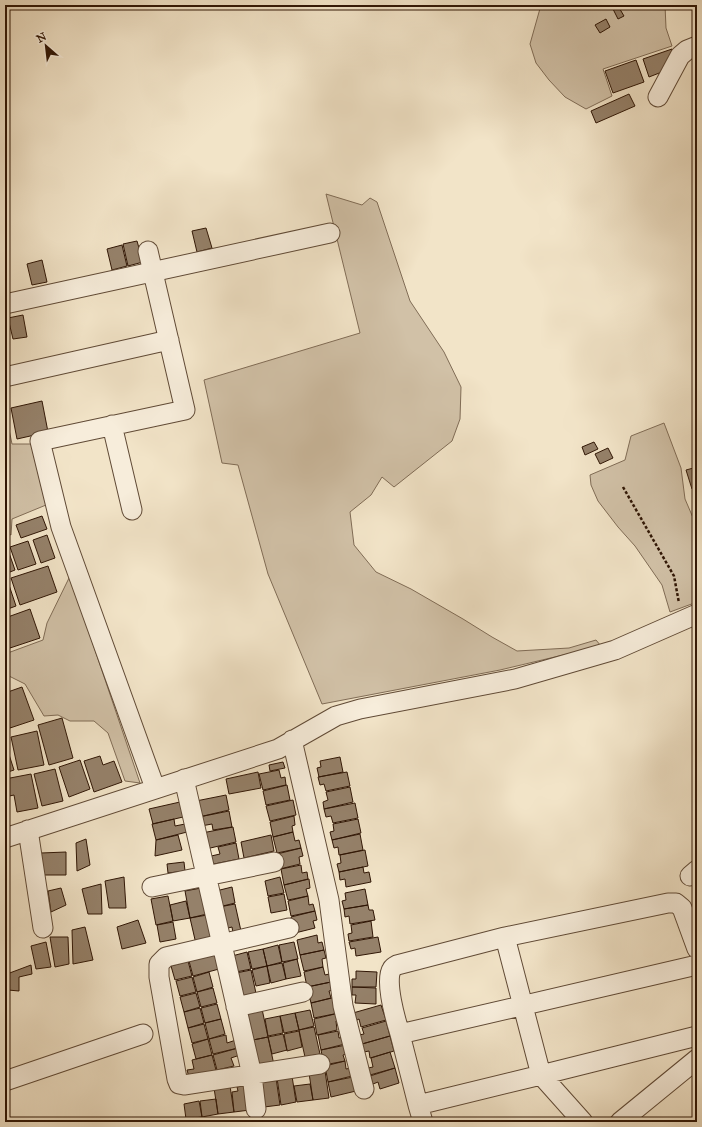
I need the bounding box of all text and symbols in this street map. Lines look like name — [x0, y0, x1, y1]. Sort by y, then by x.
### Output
north arrow — [26, 26, 66, 66]
text: N — [34, 29, 49, 46]

